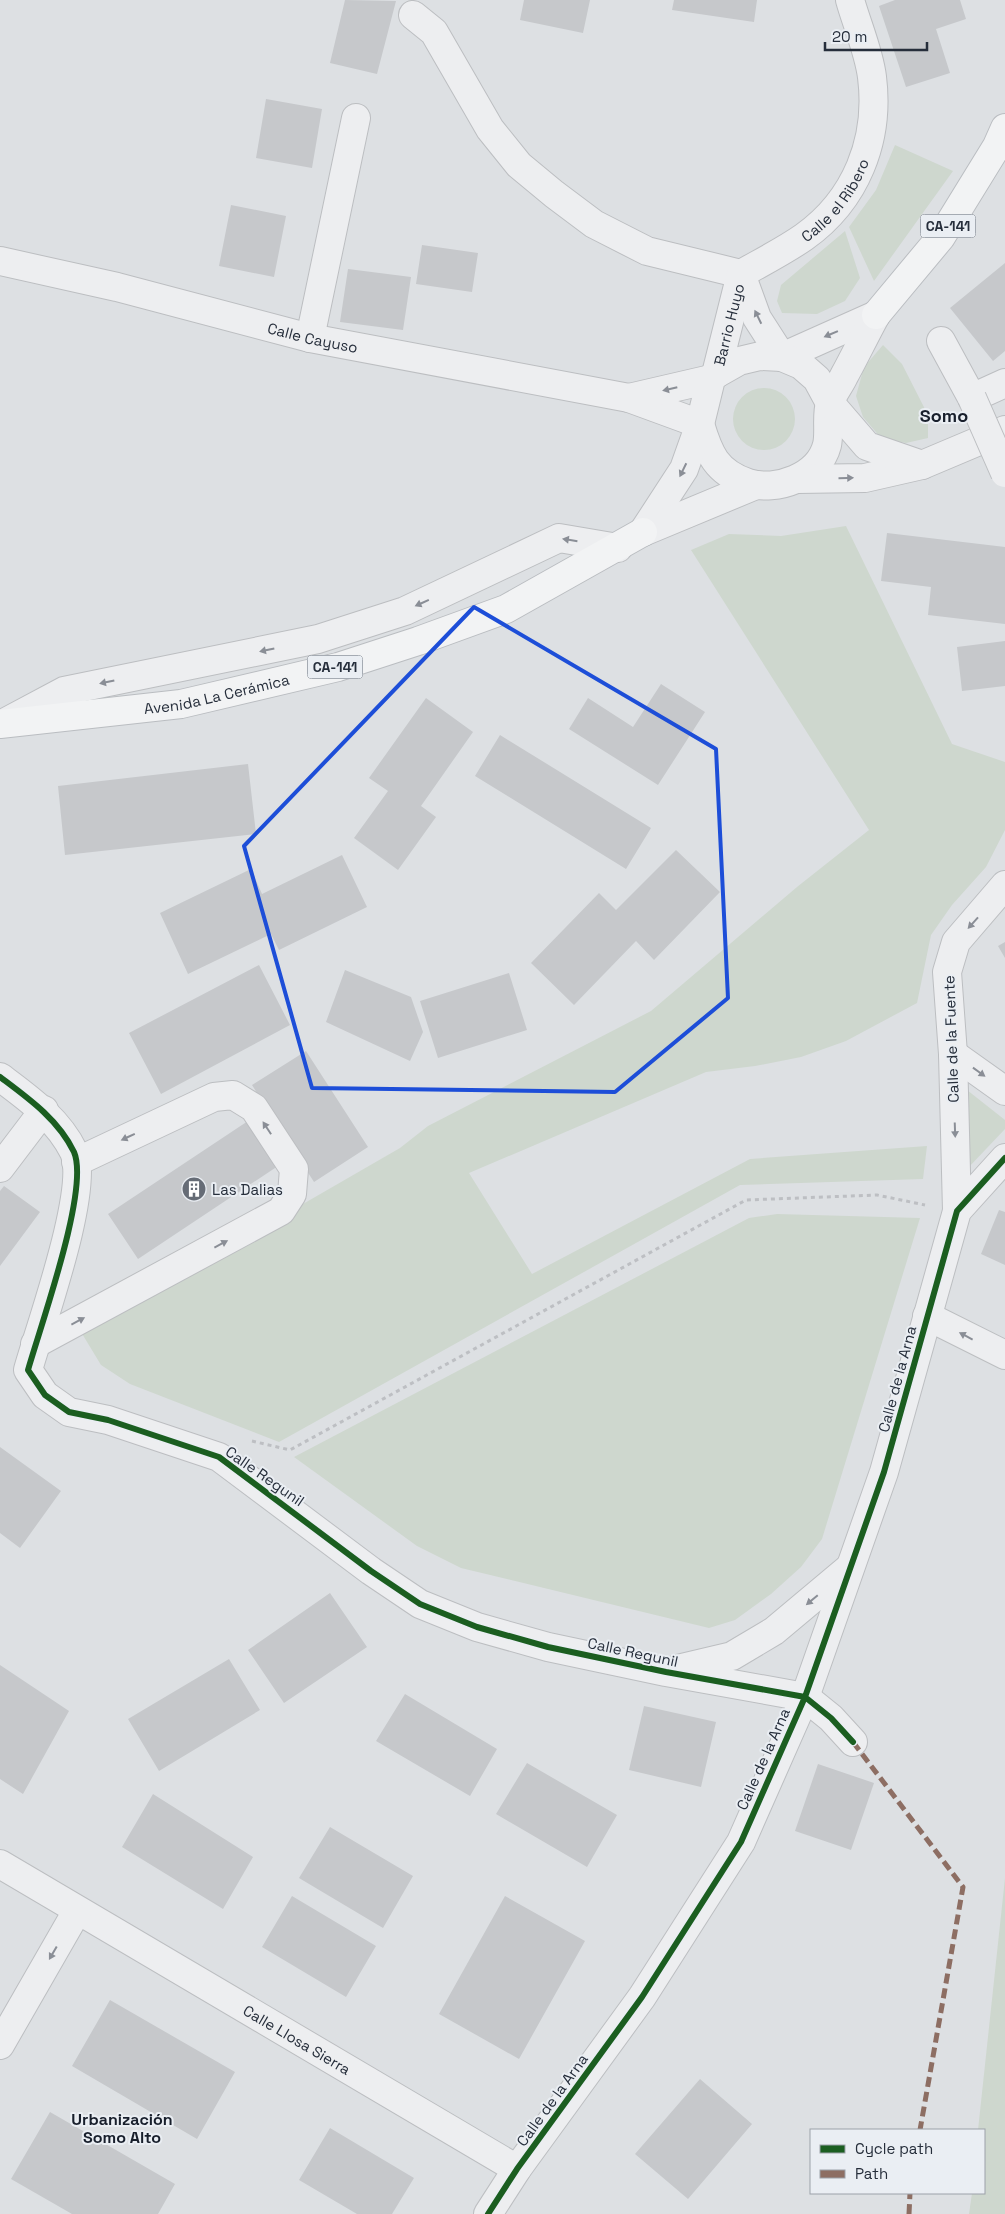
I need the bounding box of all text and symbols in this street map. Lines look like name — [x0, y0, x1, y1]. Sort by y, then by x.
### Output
scale bar — [825, 20, 928, 52]
text: 20 m — [832, 27, 867, 46]
street label: Calle el Ribero — [797, 156, 872, 246]
road number: CA-141 — [920, 215, 976, 238]
street label: Barrio Huyo — [709, 281, 748, 368]
one-way arrow — [754, 310, 762, 324]
street label: Calle Cayuso — [266, 318, 359, 356]
one-way arrow — [824, 331, 838, 339]
one-way arrow — [662, 385, 678, 393]
district label: Somo — [920, 404, 968, 427]
one-way arrow — [679, 462, 687, 477]
one-way arrow — [838, 474, 854, 482]
one-way arrow — [561, 536, 577, 544]
one-way arrow — [415, 600, 429, 608]
one-way arrow — [259, 646, 274, 654]
road number: CA-141 — [308, 656, 362, 679]
street label: Avenida La Cerámica — [143, 669, 292, 718]
one-way arrow — [100, 678, 115, 686]
one-way arrow — [968, 916, 979, 929]
street label: Calle de la Fuente — [939, 975, 963, 1103]
one-way arrow — [972, 1067, 985, 1078]
one-way arrow — [263, 1121, 272, 1135]
one-way arrow — [951, 1122, 959, 1138]
one-way arrow — [121, 1133, 135, 1141]
building icon: Las Dalias — [181, 1176, 207, 1202]
place label: Las Dalias — [212, 1180, 283, 1199]
one-way arrow — [214, 1240, 228, 1248]
one-way arrow — [71, 1317, 86, 1325]
street label: Calle de la Arna — [874, 1323, 920, 1434]
one-way arrow — [959, 1332, 973, 1341]
street label: Calle Regunil — [222, 1442, 308, 1510]
one-way arrow — [805, 1594, 818, 1605]
street label: Calle Regunil — [586, 1633, 680, 1671]
street label: Calle de la Arna — [732, 1705, 794, 1813]
one-way arrow — [48, 1946, 57, 1959]
street label: Calle Llosa Sierra — [240, 2000, 355, 2079]
street label: Calle de la Arna — [512, 2050, 592, 2150]
district label: Urbanización Somo Alto — [71, 2109, 173, 2148]
legend — [810, 2129, 985, 2194]
text: Cycle path — [855, 2139, 933, 2158]
text: Path — [855, 2164, 888, 2183]

